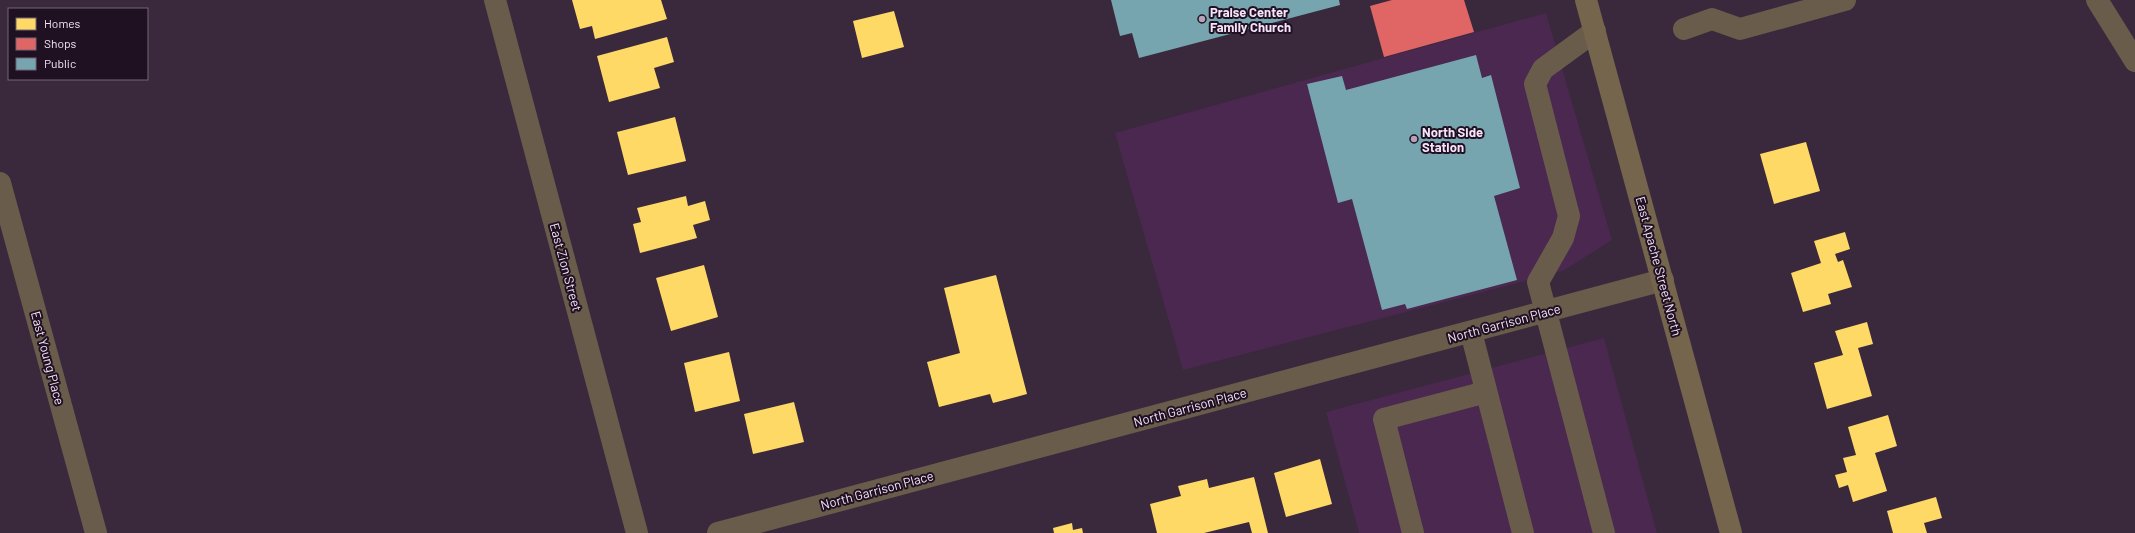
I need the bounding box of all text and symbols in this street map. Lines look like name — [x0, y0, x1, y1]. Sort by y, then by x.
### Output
place label: Praise Center Family Church — [1210, 4, 1291, 35]
legend — [8, 8, 148, 80]
marker: Praise Center Family Church — [1197, 14, 1207, 24]
text: Homes — [44, 16, 81, 30]
text: Shops — [44, 36, 77, 50]
text: Public — [44, 56, 76, 70]
place label: North Side Station — [1422, 124, 1483, 155]
marker: North Side Station — [1409, 134, 1419, 144]
street label: East Apache Street North — [1633, 195, 1685, 337]
street label: East Zion Street — [547, 221, 585, 313]
street label: North Garrison Place — [1446, 300, 1562, 346]
street label: East Young Place — [28, 309, 68, 407]
street label: North Garrison Place — [1132, 384, 1248, 430]
street label: North Garrison Place — [819, 467, 935, 513]

